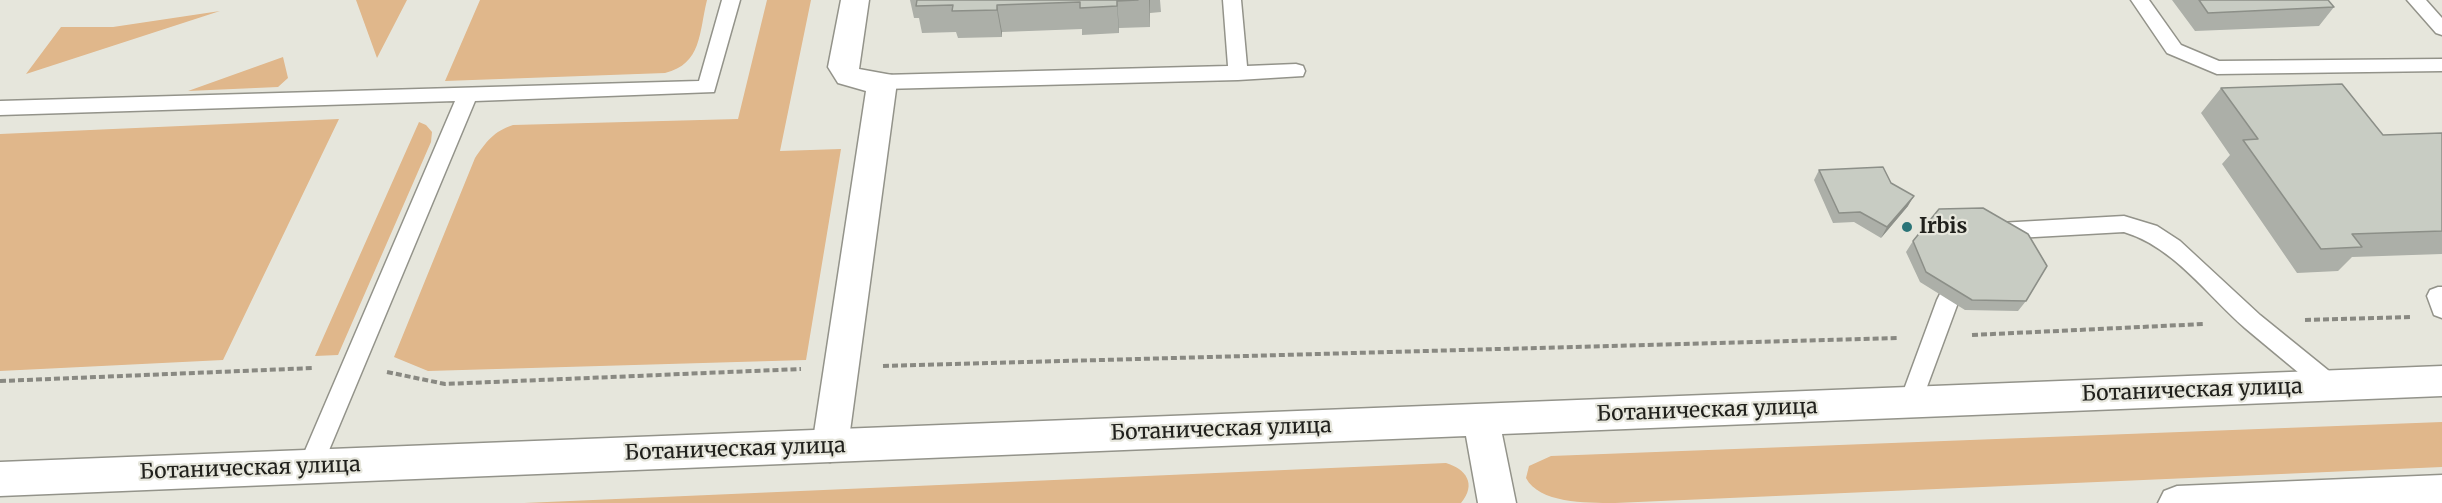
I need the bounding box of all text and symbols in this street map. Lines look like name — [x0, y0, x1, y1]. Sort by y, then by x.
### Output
place label: Irbis — [1919, 214, 1967, 240]
marker: Irbis — [1900, 220, 1914, 234]
street label: Ботаническая улица — [2081, 375, 2303, 407]
street label: Ботаническая улица — [1596, 395, 1818, 427]
street label: Ботаническая улица — [1110, 414, 1332, 446]
street label: Ботаническая улица — [624, 434, 846, 466]
street label: Ботаническая улица — [139, 453, 361, 485]

